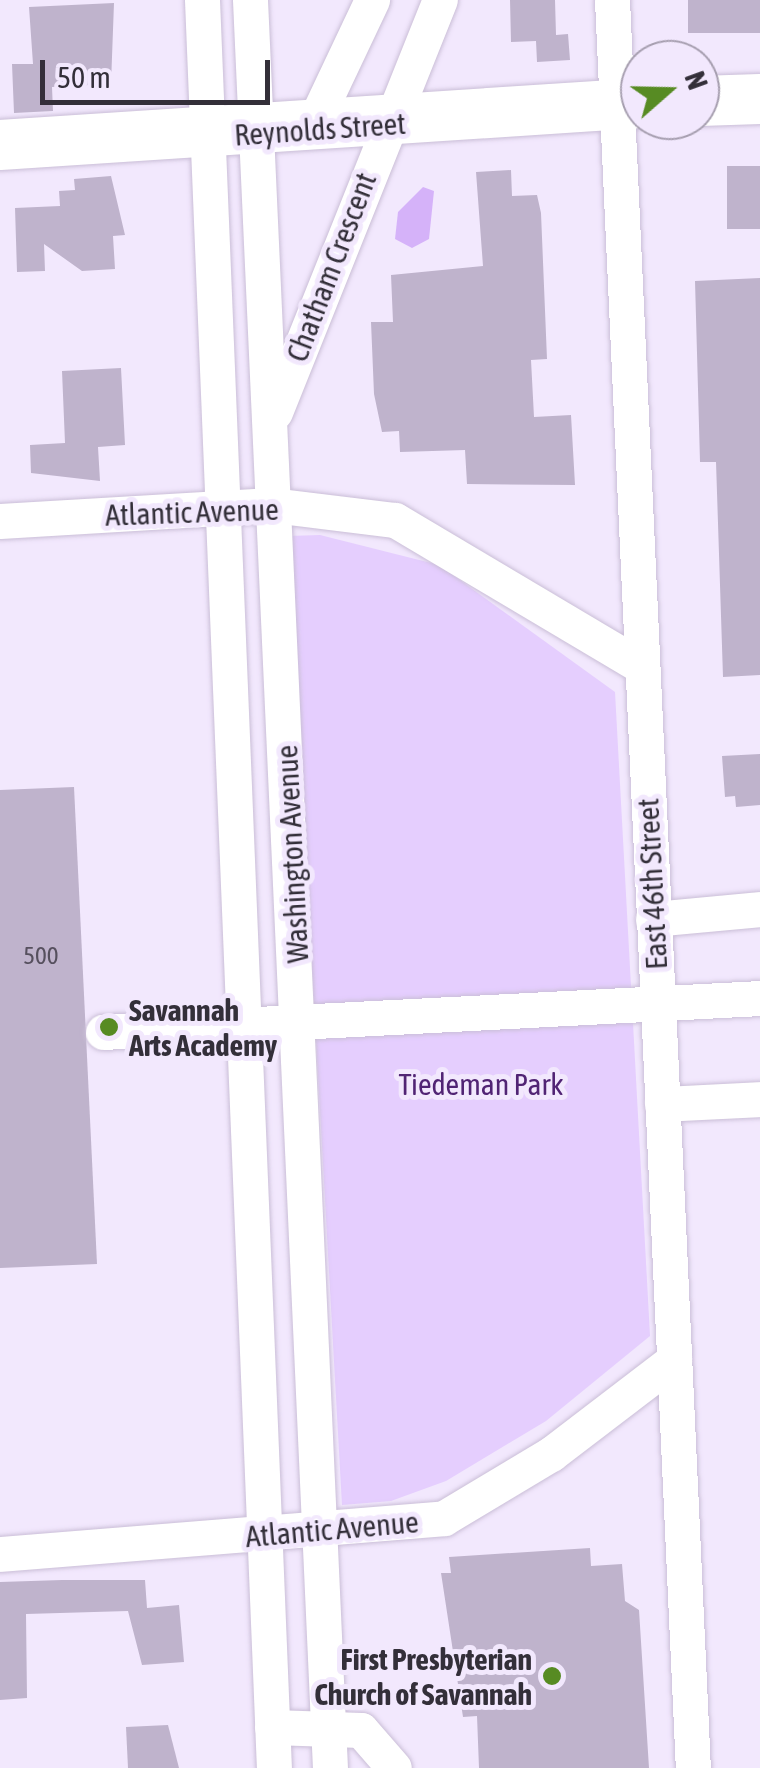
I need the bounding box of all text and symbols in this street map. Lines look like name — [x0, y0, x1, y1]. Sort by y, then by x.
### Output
scale bar — [45, 40, 275, 102]
north arrow — [620, 40, 720, 140]
text: 50 m — [57, 60, 111, 94]
text: N — [678, 67, 714, 94]
street label: Reynolds Street — [233, 105, 407, 153]
street label: Chatham Crescent — [278, 168, 384, 366]
street label: Atlantic Avenue — [105, 491, 279, 533]
street label: Washington Avenue — [268, 744, 316, 964]
street label: East 46th Street — [630, 797, 674, 971]
house number: 500 — [23, 940, 59, 970]
place label: Savannah Arts Academy — [129, 992, 277, 1062]
marker: Savannah Arts Academy — [98, 1016, 120, 1038]
park label: Tiedeman Park — [398, 1066, 564, 1102]
street label: Atlantic Avenue — [244, 1504, 420, 1554]
place label: First Presbyterian Church of Savannah — [314, 1641, 532, 1712]
marker: First Presbyterian Church of Savannah — [541, 1665, 563, 1687]

